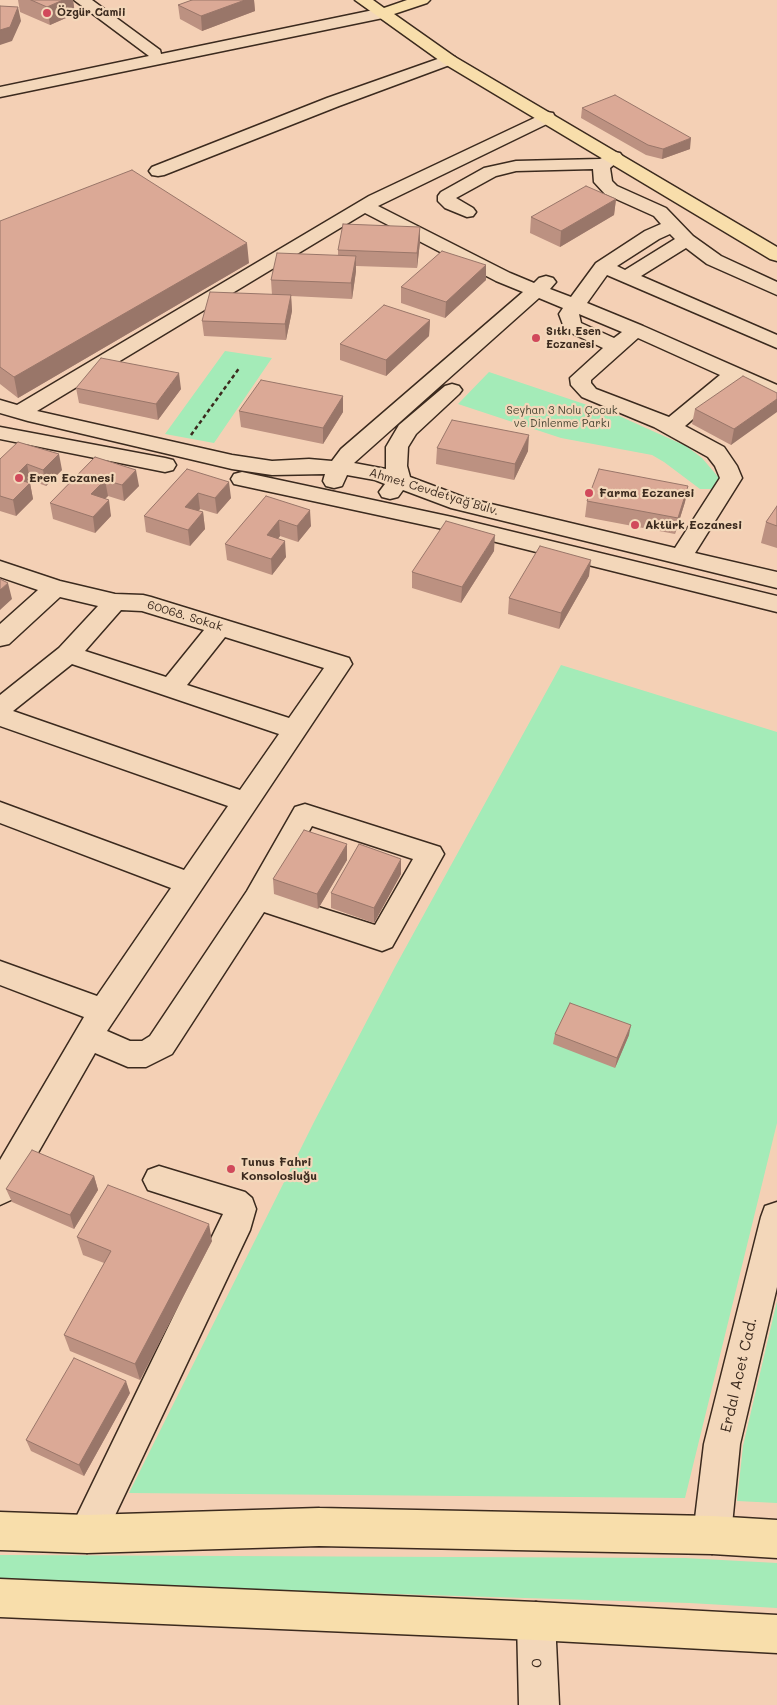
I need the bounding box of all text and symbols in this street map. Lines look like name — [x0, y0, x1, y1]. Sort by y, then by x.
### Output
place label: Özgür Camii — [57, 6, 126, 20]
marker: Özgür Camii — [41, 7, 53, 19]
place label: Sıtkı Esen Eczanesi — [546, 325, 601, 351]
marker: Sıtkı Esen Eczanesi — [530, 332, 542, 344]
park label: Seyhan 3 Nolu Çocuk ve Dinlenme Parkı — [506, 404, 618, 430]
street label: Ahmet Cevdetyağ Bulv. — [368, 465, 500, 519]
place label: Eren Eczanesi — [29, 471, 114, 485]
marker: Eren Eczanesi — [13, 472, 25, 484]
place label: Farma Eczanesi — [599, 486, 695, 500]
marker: Farma Eczanesi — [583, 487, 595, 499]
place label: Aktürk Eczanesi — [645, 518, 742, 532]
marker: Aktürk Eczanesi — [629, 519, 641, 531]
street label: 60068. Sokak — [146, 598, 224, 634]
place label: Tunus Fahri Konsolosluğu — [241, 1155, 317, 1183]
marker: Tunus Fahri Konsolosluğu — [225, 1163, 237, 1175]
street label: Erdal Acet Cad. — [717, 1316, 761, 1434]
street label: 0 — [528, 1658, 546, 1668]

